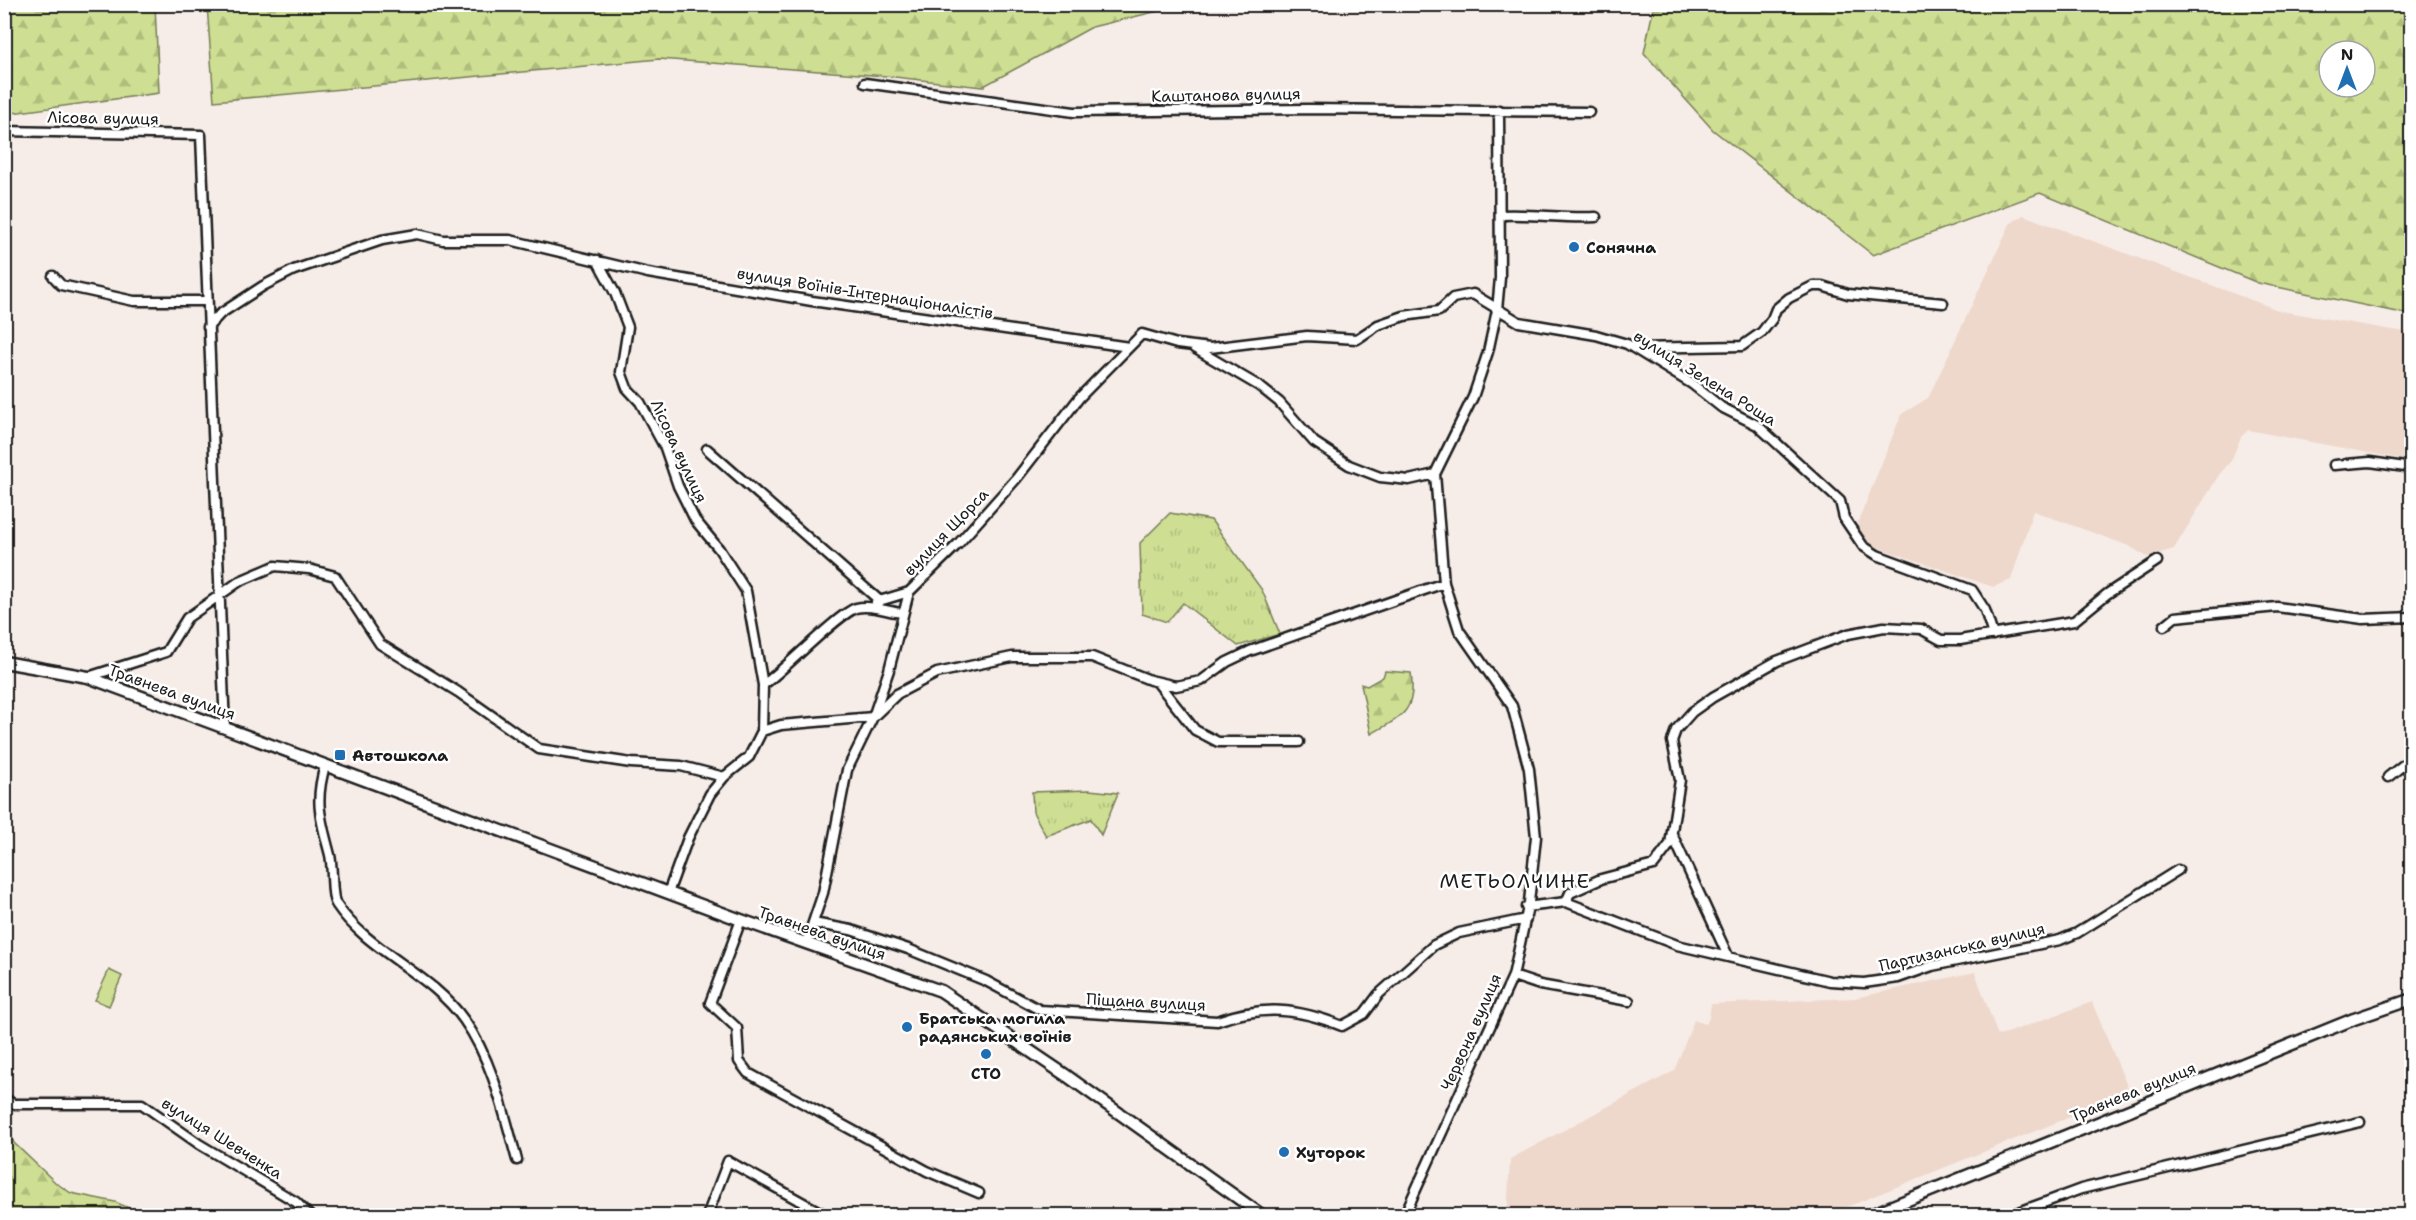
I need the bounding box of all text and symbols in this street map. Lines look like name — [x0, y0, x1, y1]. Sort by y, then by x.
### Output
north arrow — [2317, 39, 2377, 99]
text: N — [2341, 44, 2353, 65]
street label: Каштанова вулиця — [1151, 83, 1301, 107]
street label: Лісова вулиця — [47, 107, 159, 129]
place label: Сонячна — [1586, 237, 1656, 258]
marker: Сонячна — [1567, 240, 1581, 254]
street label: вулиця Воїнів-Інтернаціоналістів — [735, 262, 995, 324]
street label: вулиця Зелена Роща — [1630, 325, 1780, 431]
street label: Лісова вулиця — [646, 396, 712, 506]
street label: вулиця Щорса — [899, 484, 993, 580]
street label: Травнева вулиця — [106, 659, 238, 725]
place label: Автошкола — [352, 745, 448, 766]
marker: Автошкола — [333, 748, 347, 762]
district label: МЕТЬОЛЧИНЕ — [1439, 868, 1591, 894]
street label: Травнева вулиця — [755, 901, 889, 965]
street label: Партизанська вулиця — [1877, 918, 2047, 976]
street label: Червона вулиця — [1436, 970, 1506, 1094]
street label: Піщана вулиця — [1086, 988, 1206, 1016]
place label: Братська могила радянських воїнів — [919, 1008, 1072, 1047]
marker: Братська могила радянських воїнів — [900, 1020, 914, 1034]
marker: СТО — [979, 1047, 993, 1061]
street label: Травнева вулиця — [2067, 1057, 2199, 1127]
place label: СТО — [971, 1063, 1001, 1084]
street label: вулиця Шевченка — [158, 1092, 286, 1184]
place label: Хуторок — [1296, 1142, 1365, 1163]
marker: Хуторок — [1277, 1145, 1291, 1159]

